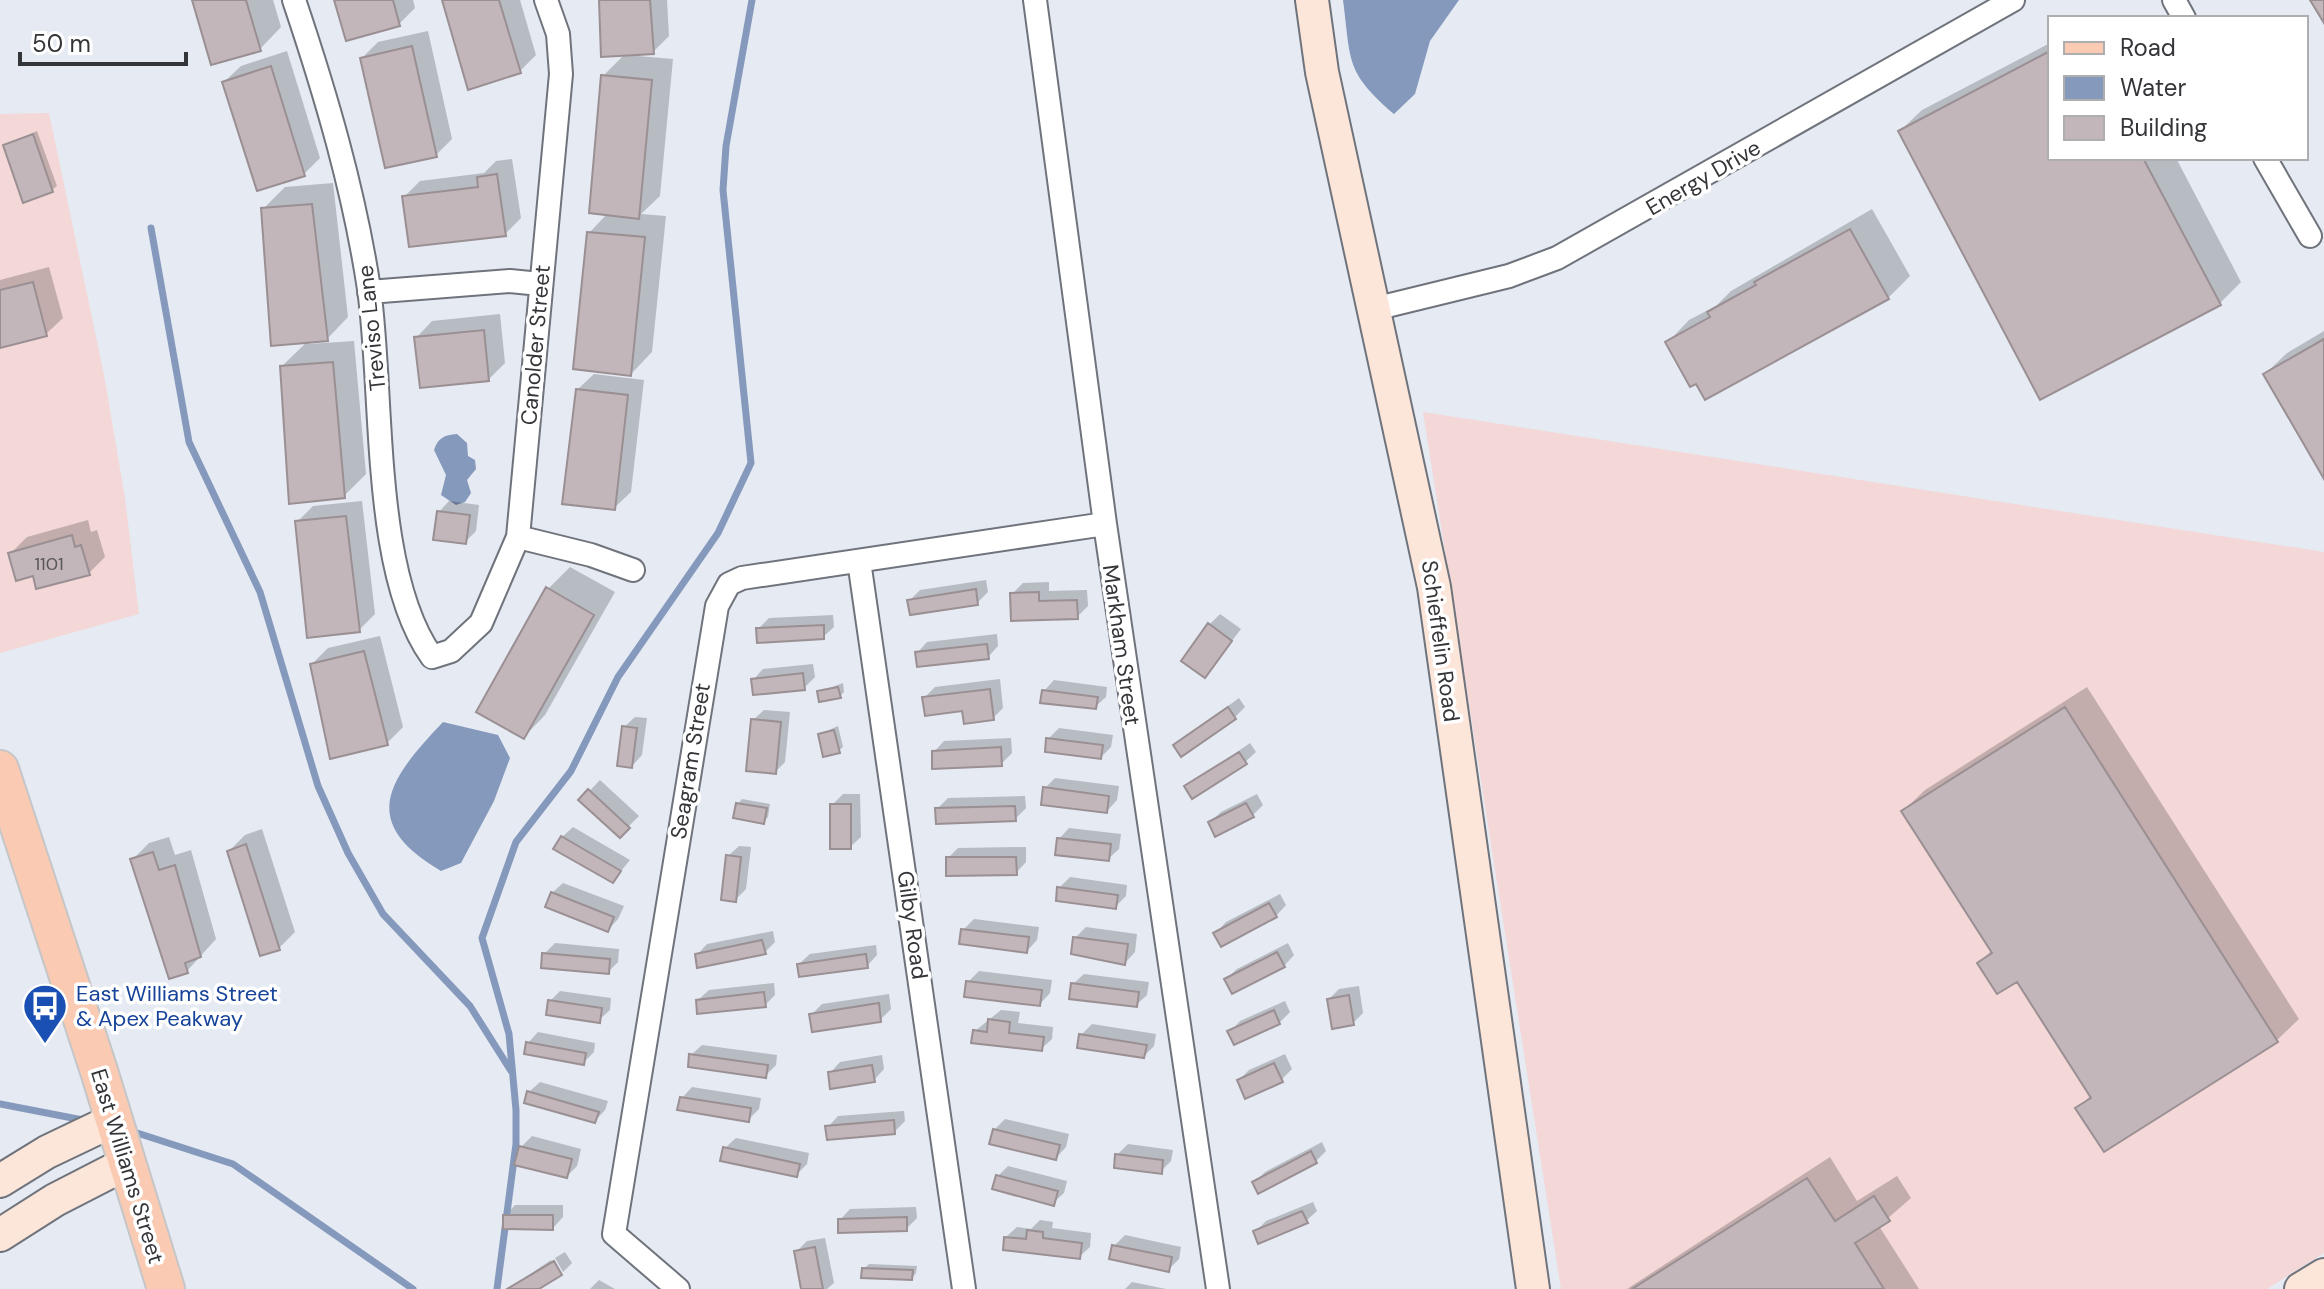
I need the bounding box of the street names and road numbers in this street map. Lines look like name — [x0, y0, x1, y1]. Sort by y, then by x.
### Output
street label: Energy Drive — [1641, 133, 1766, 222]
street label: Treviso Lane — [350, 264, 393, 392]
street label: Canolder Street — [514, 264, 557, 426]
street label: Schieffelin Road — [1415, 559, 1466, 724]
street label: Markham Street — [1096, 563, 1147, 727]
street label: Seagram Street — [664, 681, 717, 841]
street label: Gilby Road — [891, 869, 934, 981]
street label: East Williams Street — [84, 1065, 171, 1267]

